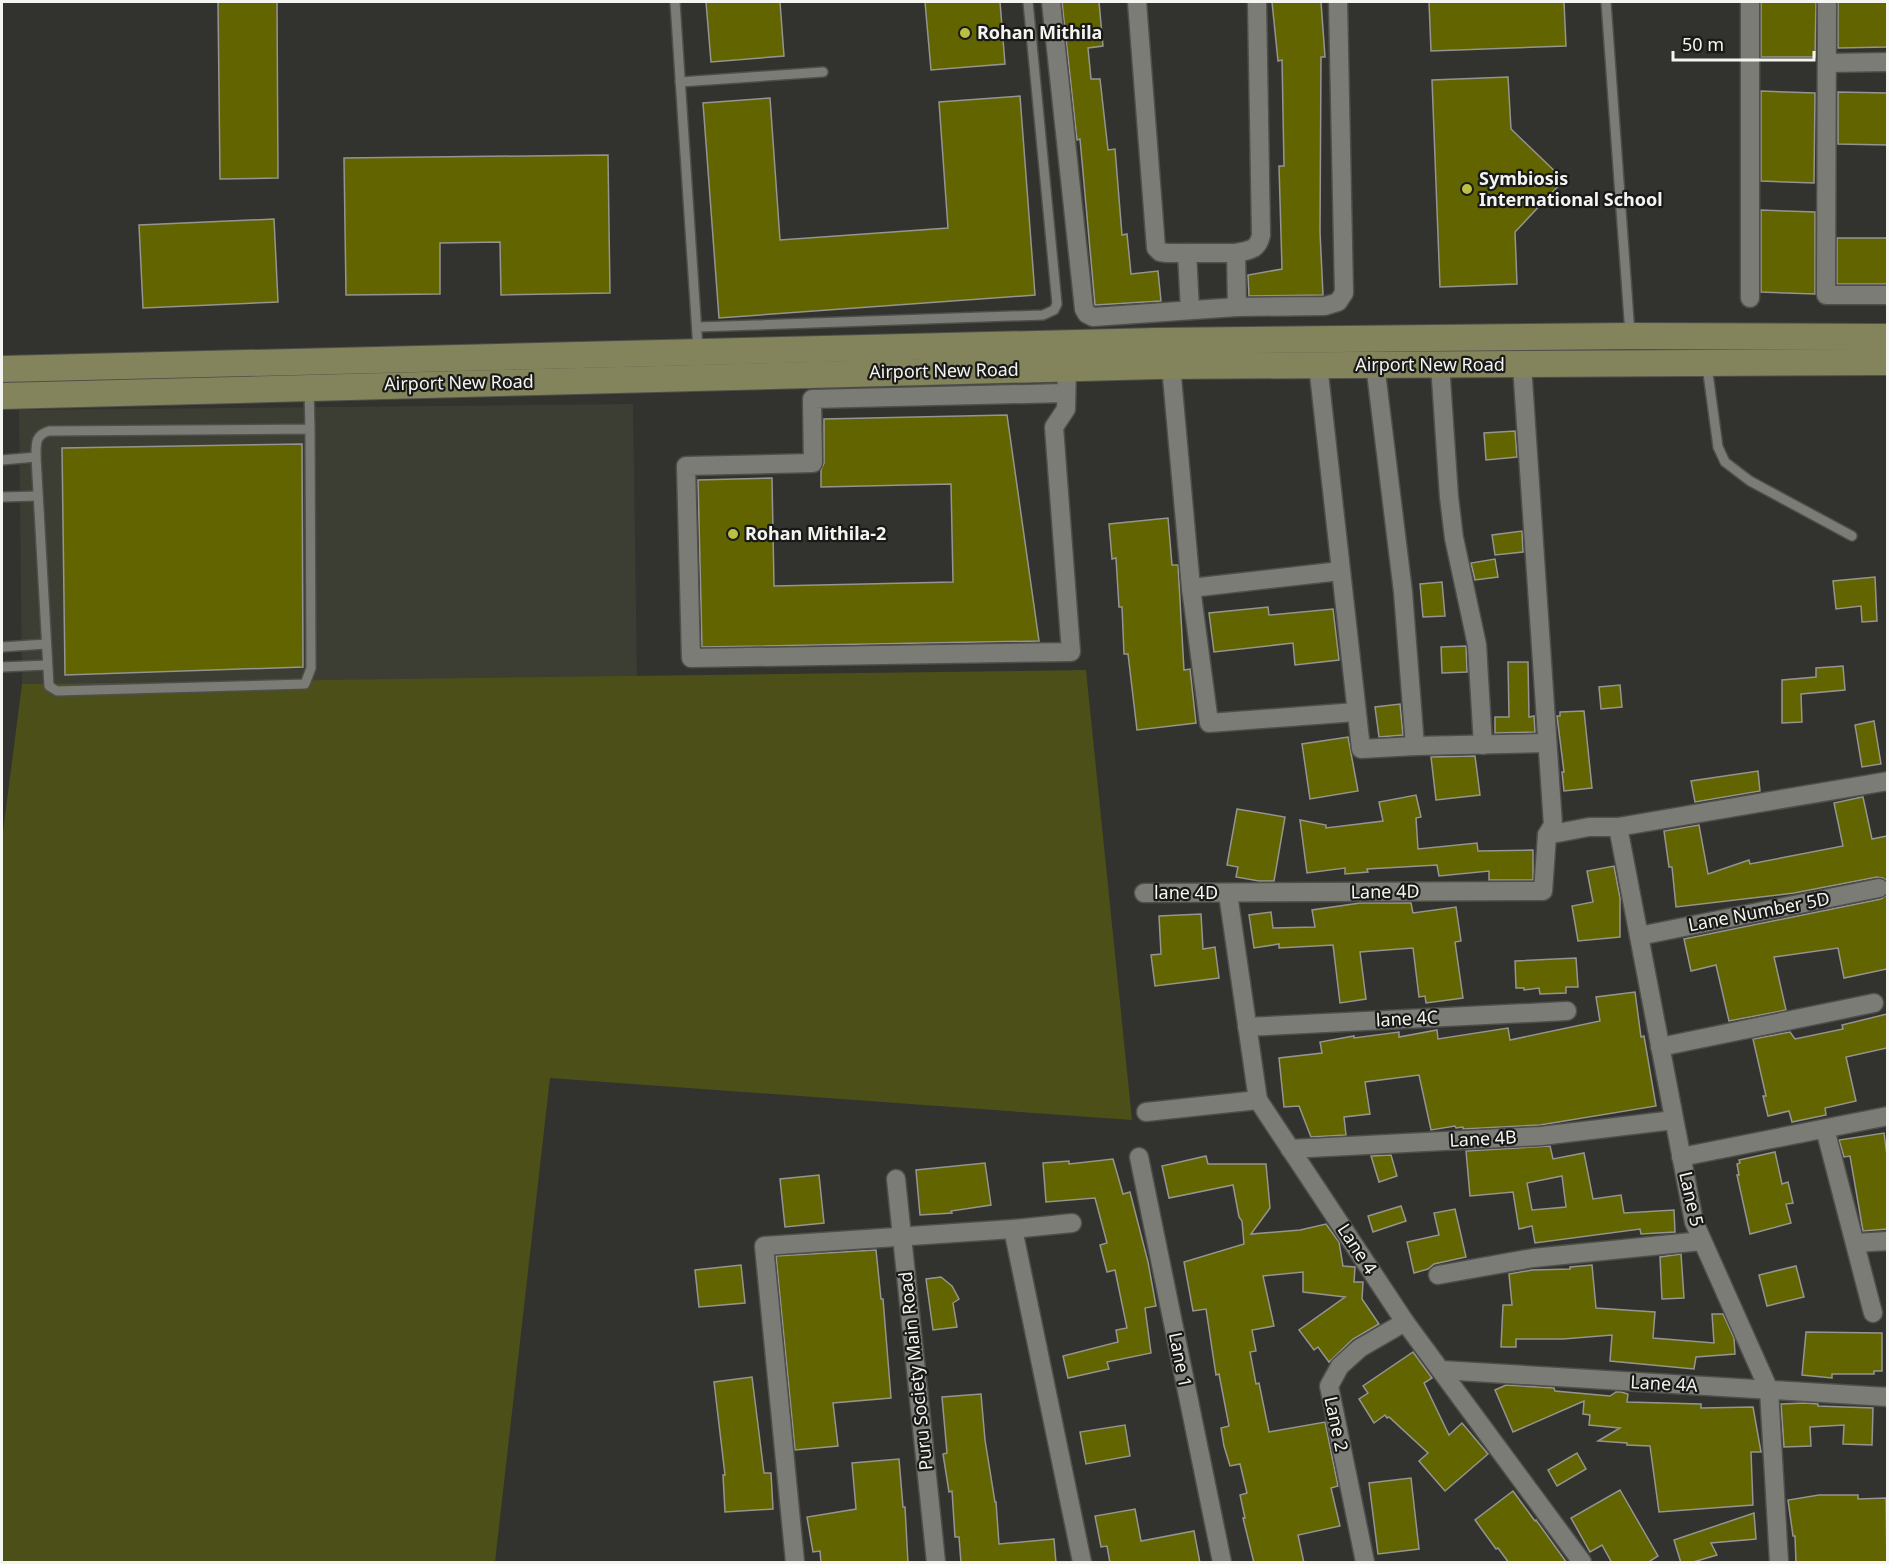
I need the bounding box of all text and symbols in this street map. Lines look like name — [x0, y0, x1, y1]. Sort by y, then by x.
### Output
place label: Rohan Mithila — [977, 20, 1102, 44]
scale bar — [1673, 24, 1814, 62]
marker: Rohan Mithila — [958, 26, 972, 40]
text: 50 m — [1682, 32, 1724, 56]
place label: Symbiosis International School — [1479, 166, 1663, 211]
marker: Symbiosis International School — [1460, 182, 1474, 196]
street label: Airport New Road — [1355, 352, 1505, 376]
street label: Airport New Road — [869, 357, 1019, 383]
street label: Airport New Road — [384, 369, 534, 395]
place label: Rohan Mithila-2 — [745, 521, 886, 545]
marker: Rohan Mithila-2 — [726, 527, 740, 541]
street label: Lane 4D — [1350, 878, 1420, 904]
street label: lane 4D — [1154, 880, 1218, 904]
street label: Lane Number 5D — [1686, 886, 1832, 937]
street label: lane 4C — [1375, 1004, 1439, 1032]
street label: Lane 4B — [1449, 1124, 1517, 1152]
street label: Lane 5 — [1674, 1169, 1710, 1229]
street label: Lane 4 — [1333, 1219, 1383, 1278]
street label: Puru Society Main Road — [893, 1270, 937, 1472]
street label: Lane 1 — [1164, 1330, 1198, 1389]
street label: Lane 4A — [1630, 1369, 1699, 1397]
street label: Lane 2 — [1319, 1394, 1355, 1454]

